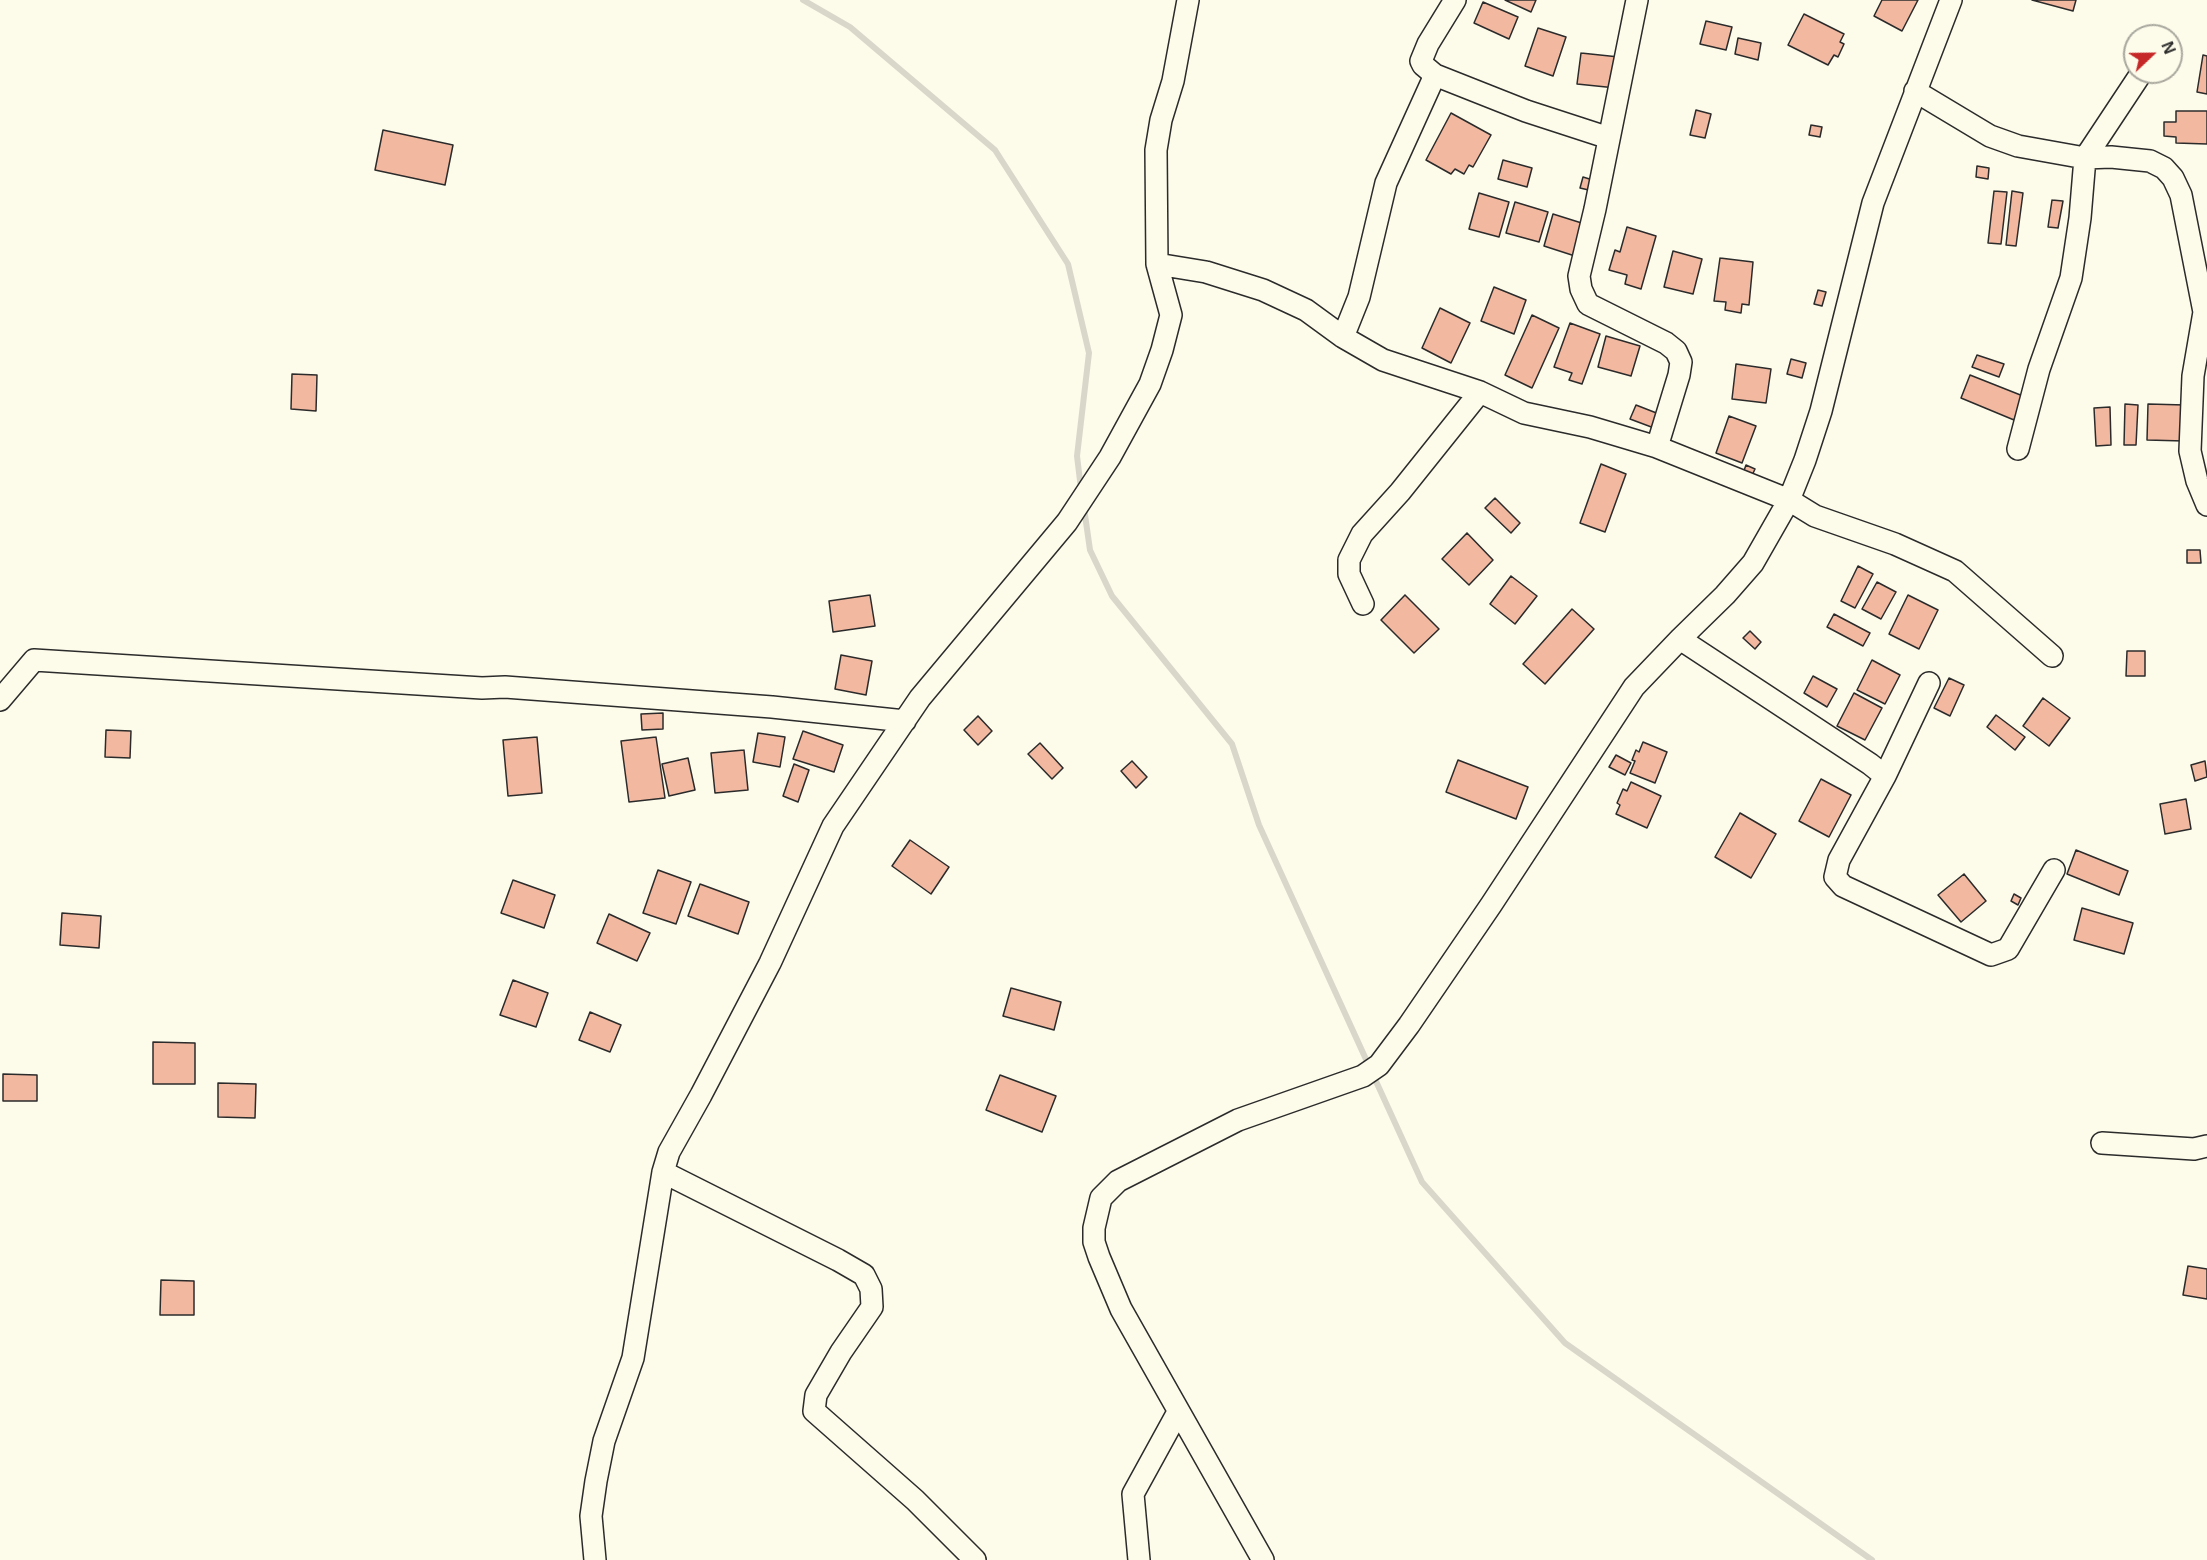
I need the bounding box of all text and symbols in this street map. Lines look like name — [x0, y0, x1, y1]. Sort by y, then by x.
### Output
north arrow — [2123, 24, 2183, 84]
text: N — [2158, 39, 2178, 56]

